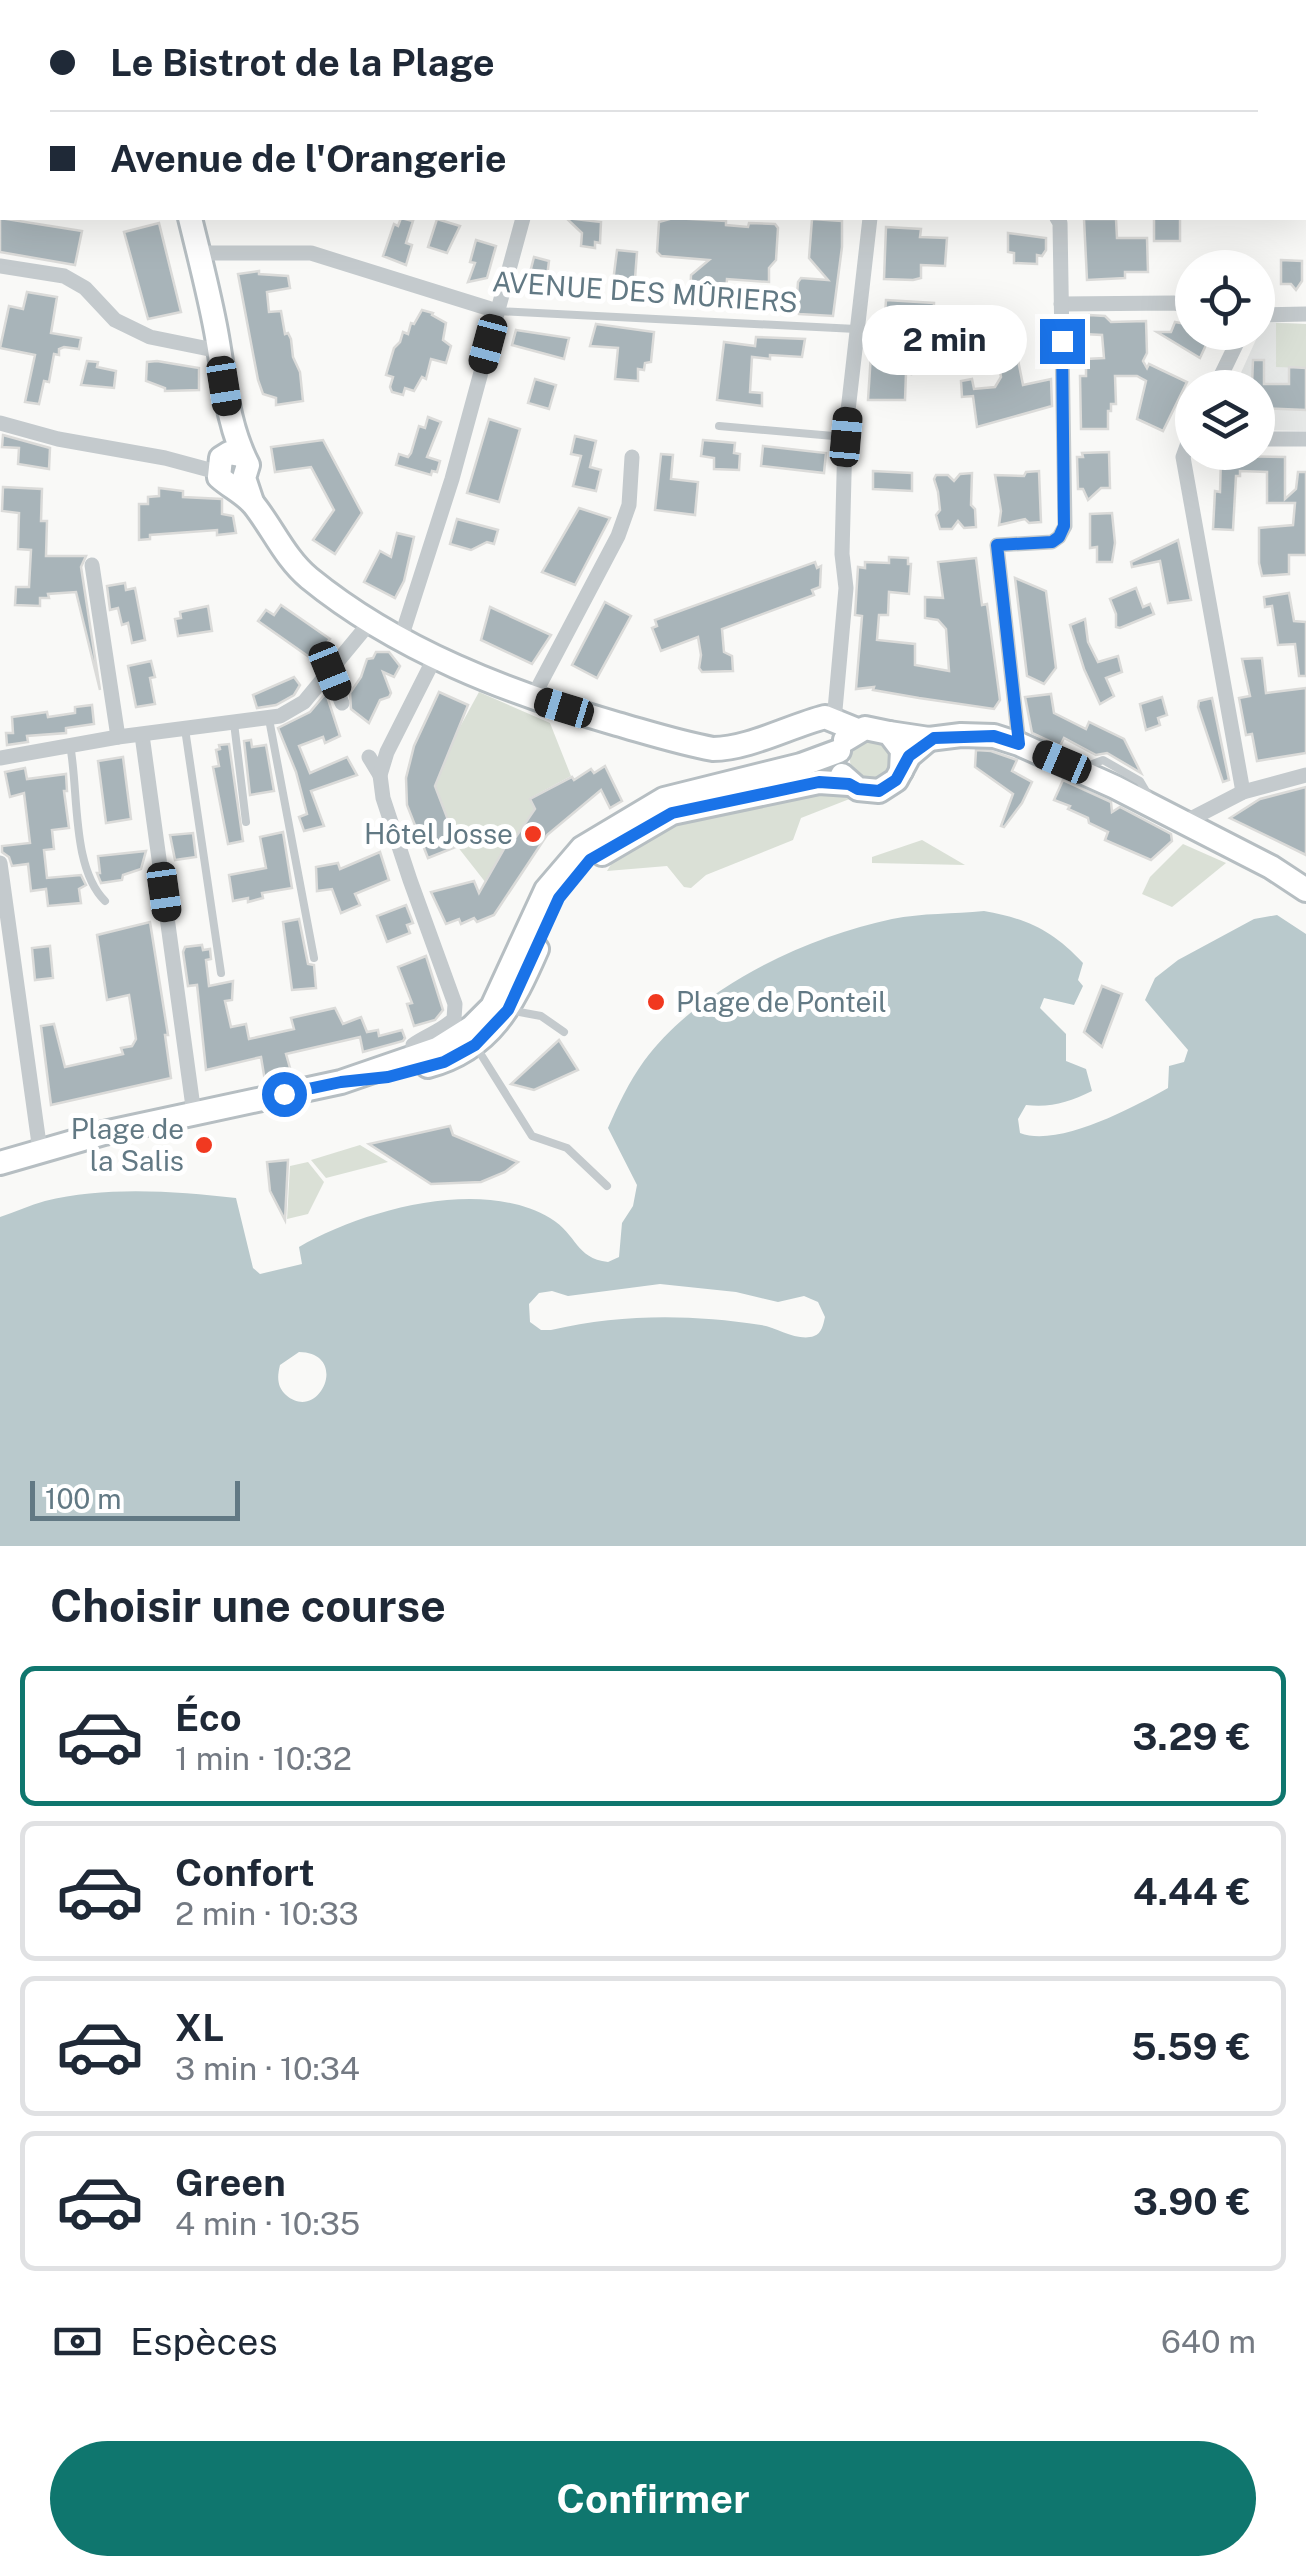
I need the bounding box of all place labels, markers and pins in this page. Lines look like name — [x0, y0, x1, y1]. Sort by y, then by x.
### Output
place label: Hôtel Josse — [364, 817, 513, 850]
marker: Hôtel Josse — [522, 823, 544, 845]
place label: Plage de Ponteil — [676, 985, 887, 1018]
marker: Plage de Ponteil — [645, 991, 667, 1013]
place label: Plage de la Salis — [71, 1112, 184, 1177]
marker: Plage de la Salis — [193, 1134, 215, 1156]

